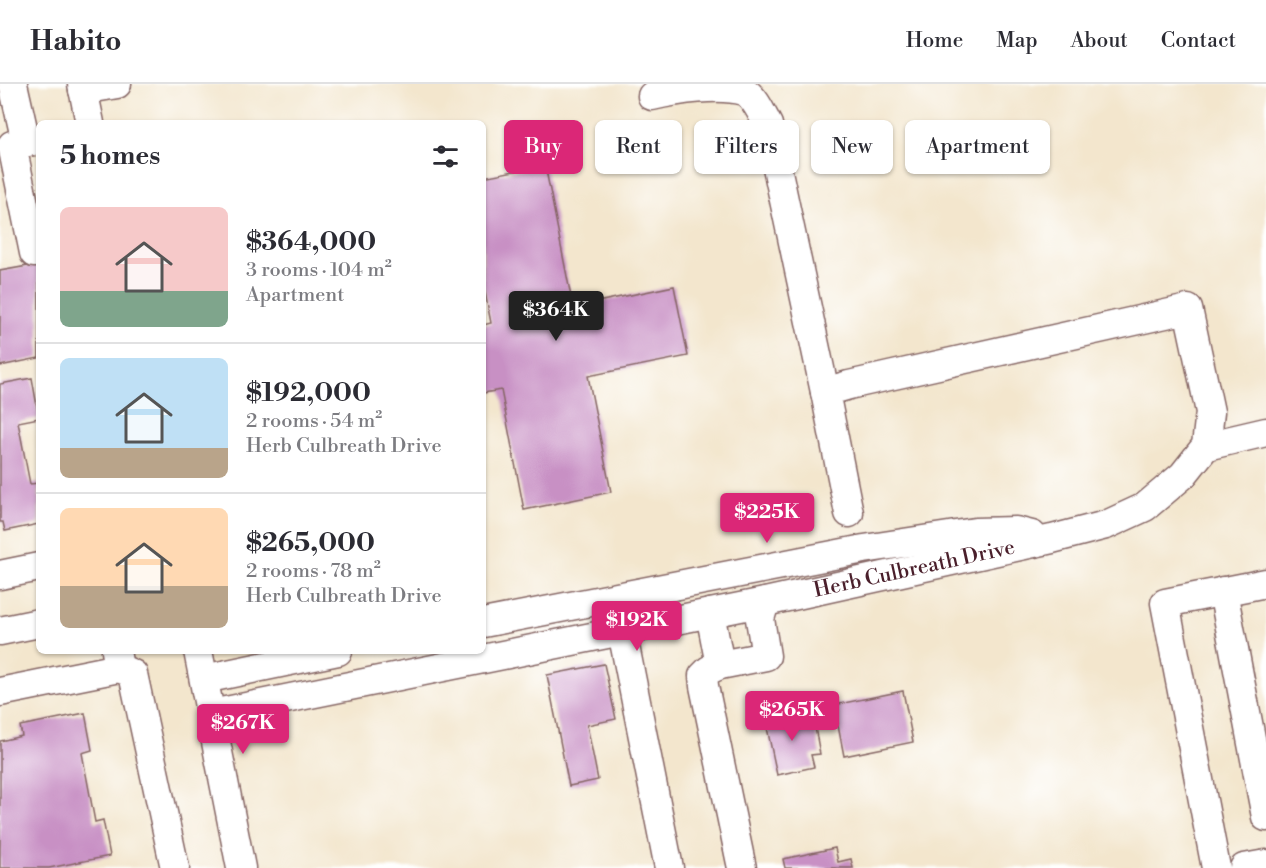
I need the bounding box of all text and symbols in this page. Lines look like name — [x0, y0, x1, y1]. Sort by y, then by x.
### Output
text: Habito — [30, 24, 121, 59]
text: Home — [906, 28, 963, 54]
text: Map — [996, 28, 1038, 54]
text: About — [1071, 28, 1128, 54]
text: Contact — [1161, 28, 1236, 54]
chip: Buy — [504, 120, 583, 174]
chip: Rent — [595, 120, 682, 174]
chip: Filters — [694, 120, 799, 174]
chip: New — [811, 120, 893, 174]
chip: Apartment — [905, 120, 1050, 174]
text: 5 homes — [60, 140, 160, 172]
icon: filters — [429, 140, 462, 173]
text: $364,000 — [246, 226, 376, 258]
icon: home — [108, 231, 180, 303]
text: 3 rooms · 104 m² — [246, 258, 392, 283]
text: Apartment — [246, 283, 344, 308]
pin: $364K — [514, 291, 598, 342]
text: $364K — [523, 298, 589, 323]
text: $192,000 — [246, 377, 371, 409]
icon: home — [108, 382, 180, 454]
text: 2 rooms · 54 m² — [246, 409, 382, 434]
text: Herb Culbreath Drive — [246, 434, 442, 459]
pin: $225K — [725, 493, 809, 544]
text: $225K — [734, 500, 800, 525]
text: $265,000 — [246, 527, 375, 559]
icon: home — [108, 532, 180, 604]
street label: Herb Culbreath Drive — [811, 535, 1017, 604]
text: 2 rooms · 78 m² — [246, 559, 381, 584]
text: Herb Culbreath Drive — [246, 584, 442, 609]
pin: $192K — [595, 601, 679, 652]
text: $192K — [606, 608, 668, 633]
pin: $265K — [750, 691, 834, 742]
text: $265K — [759, 698, 825, 723]
pin: $267K — [201, 704, 285, 755]
text: $267K — [211, 711, 275, 736]

